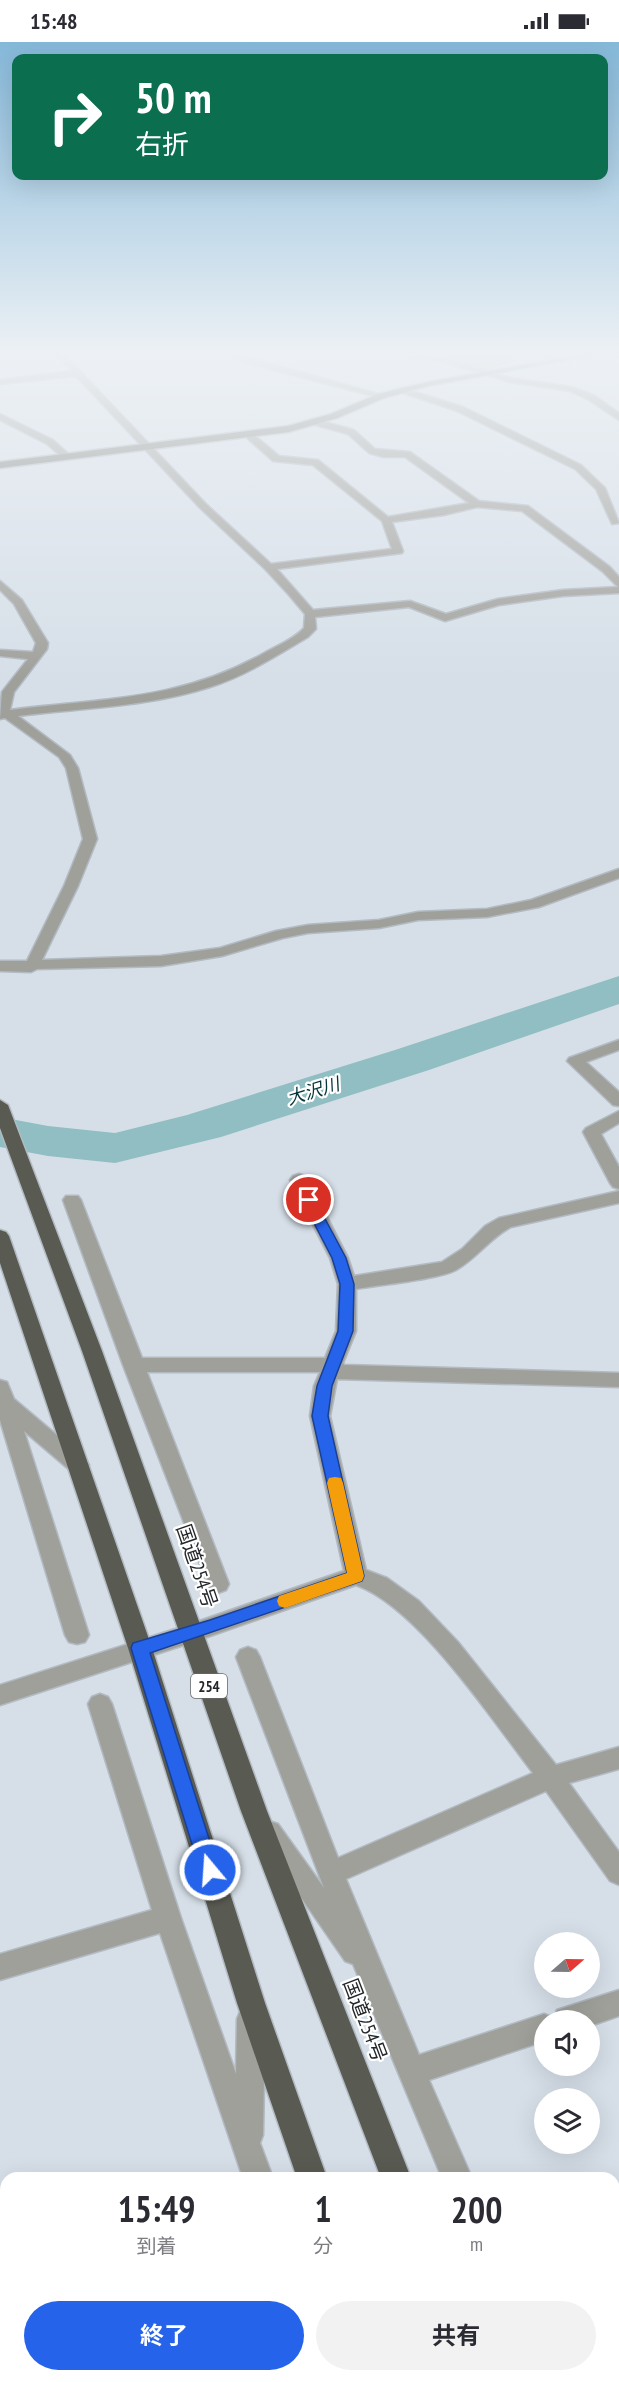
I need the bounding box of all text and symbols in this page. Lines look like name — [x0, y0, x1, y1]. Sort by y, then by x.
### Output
text: 15:48 — [30, 7, 78, 35]
text: 50 m — [135, 70, 212, 125]
icon: right — [36, 78, 114, 156]
text: 右折 — [135, 127, 189, 161]
water label: 大沢川 — [284, 1072, 344, 1110]
pin — [283, 1174, 334, 1225]
icon: arrive — [292, 1183, 325, 1216]
street label: 国道254号 — [171, 1521, 223, 1611]
road number: 254 — [191, 1674, 227, 1698]
position arrow — [178, 1838, 242, 1902]
north arrow — [534, 1932, 600, 1998]
map controls — [534, 1932, 600, 2154]
street label: 国道254号 — [337, 1975, 393, 2065]
button: sound — [534, 2010, 600, 2076]
button: layers — [534, 2088, 600, 2154]
text: 15:49 — [118, 2185, 196, 2232]
text: 1 — [315, 2185, 332, 2232]
text: 200 — [451, 2186, 502, 2233]
text: m — [470, 2231, 483, 2257]
text: 到着 — [137, 2233, 177, 2259]
text: 分 — [313, 2233, 333, 2259]
button: 終了 — [24, 2301, 304, 2370]
button: 共有 — [316, 2301, 596, 2370]

